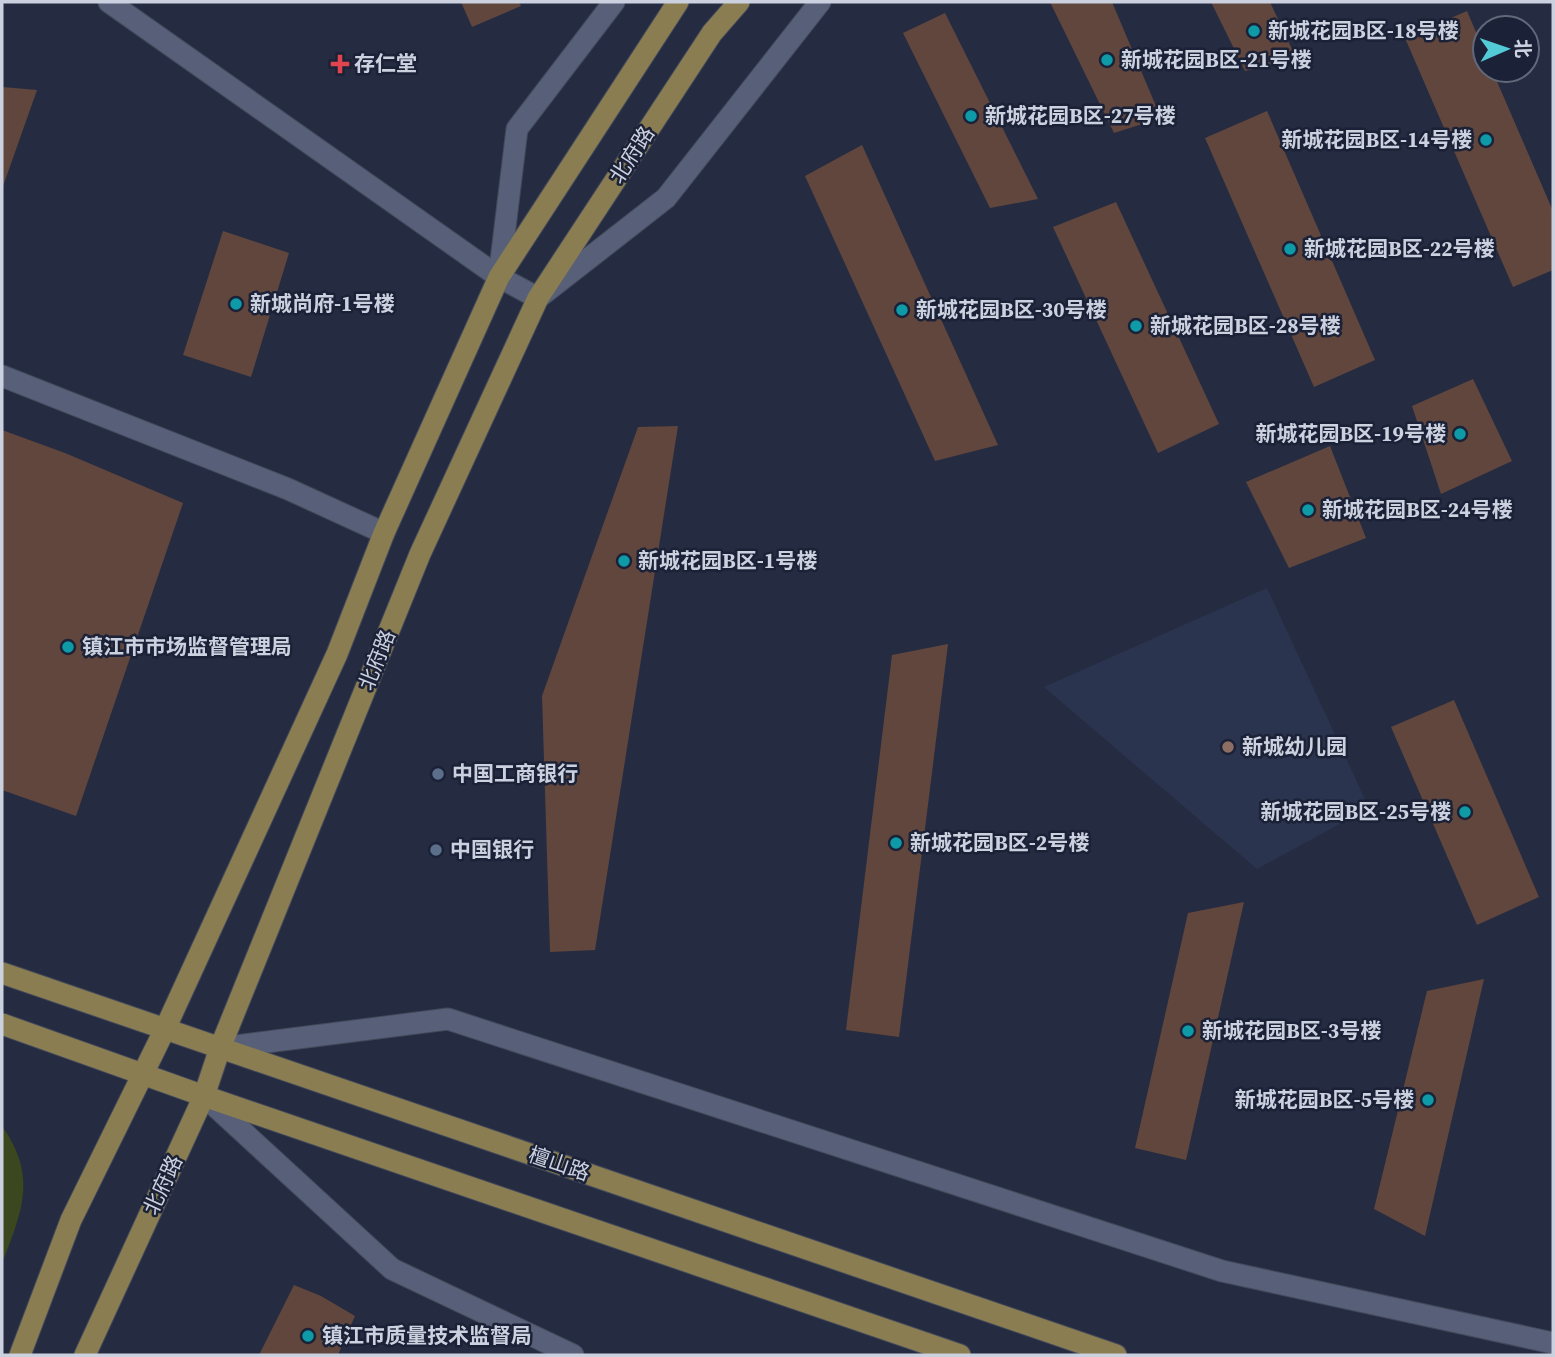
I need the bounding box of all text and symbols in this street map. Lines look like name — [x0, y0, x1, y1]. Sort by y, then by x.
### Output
north arrow — [1471, 14, 1541, 84]
place label: 新城花园B区-18号楼 — [1268, 16, 1459, 45]
marker: 新城花园B区-18号楼 — [1246, 23, 1262, 39]
text: 北 — [1510, 38, 1536, 58]
place label: 新城花园B区-21号楼 — [1121, 45, 1312, 74]
place label: 存仁堂 — [354, 49, 417, 78]
marker: 新城花园B区-21号楼 — [1099, 52, 1115, 68]
marker: 存仁堂 — [332, 56, 348, 72]
place label: 新城花园B区-27号楼 — [985, 101, 1176, 130]
marker: 新城花园B区-27号楼 — [963, 108, 979, 124]
street label: 北府路 — [602, 120, 661, 189]
place label: 新城花园B区-14号楼 — [1281, 125, 1472, 154]
marker: 新城花园B区-14号楼 — [1478, 132, 1494, 148]
place label: 新城花园B区-22号楼 — [1304, 234, 1495, 263]
marker: 新城花园B区-22号楼 — [1282, 241, 1298, 257]
place label: 新城尚府-1号楼 — [250, 289, 395, 318]
place label: 新城花园B区-30号楼 — [916, 295, 1107, 324]
marker: 新城尚府-1号楼 — [228, 296, 244, 312]
marker: 新城花园B区-30号楼 — [894, 302, 910, 318]
place label: 新城花园B区-28号楼 — [1150, 311, 1341, 340]
marker: 新城花园B区-28号楼 — [1128, 318, 1144, 334]
place label: 新城花园B区-19号楼 — [1255, 419, 1446, 448]
marker: 新城花园B区-19号楼 — [1452, 426, 1468, 442]
place label: 新城花园B区-24号楼 — [1322, 495, 1513, 524]
marker: 新城花园B区-24号楼 — [1300, 502, 1316, 518]
place label: 新城花园B区-1号楼 — [638, 546, 817, 575]
marker: 新城花园B区-1号楼 — [616, 553, 632, 569]
street label: 北府路 — [351, 625, 402, 694]
place label: 镇江市市场监督管理局 — [82, 632, 292, 661]
marker: 镇江市市场监督管理局 — [60, 639, 76, 655]
place label: 新城幼儿园 — [1242, 732, 1347, 761]
marker: 新城幼儿园 — [1220, 739, 1236, 755]
place label: 中国工商银行 — [452, 759, 578, 788]
marker: 中国工商银行 — [430, 766, 446, 782]
place label: 新城花园B区-25号楼 — [1260, 797, 1451, 826]
marker: 新城花园B区-25号楼 — [1457, 804, 1473, 820]
place label: 新城花园B区-2号楼 — [910, 828, 1089, 857]
place label: 中国银行 — [450, 835, 534, 864]
marker: 新城花园B区-2号楼 — [888, 835, 904, 851]
marker: 中国银行 — [428, 842, 444, 858]
place label: 新城花园B区-3号楼 — [1202, 1016, 1381, 1045]
marker: 新城花园B区-3号楼 — [1180, 1023, 1196, 1039]
place label: 新城花园B区-5号楼 — [1235, 1085, 1414, 1114]
marker: 新城花园B区-5号楼 — [1420, 1092, 1436, 1108]
street label: 檀山路 — [525, 1140, 594, 1187]
street label: 北府路 — [136, 1150, 189, 1219]
place label: 镇江市质量技术监督局 — [322, 1321, 532, 1350]
marker: 镇江市质量技术监督局 — [300, 1328, 316, 1344]

